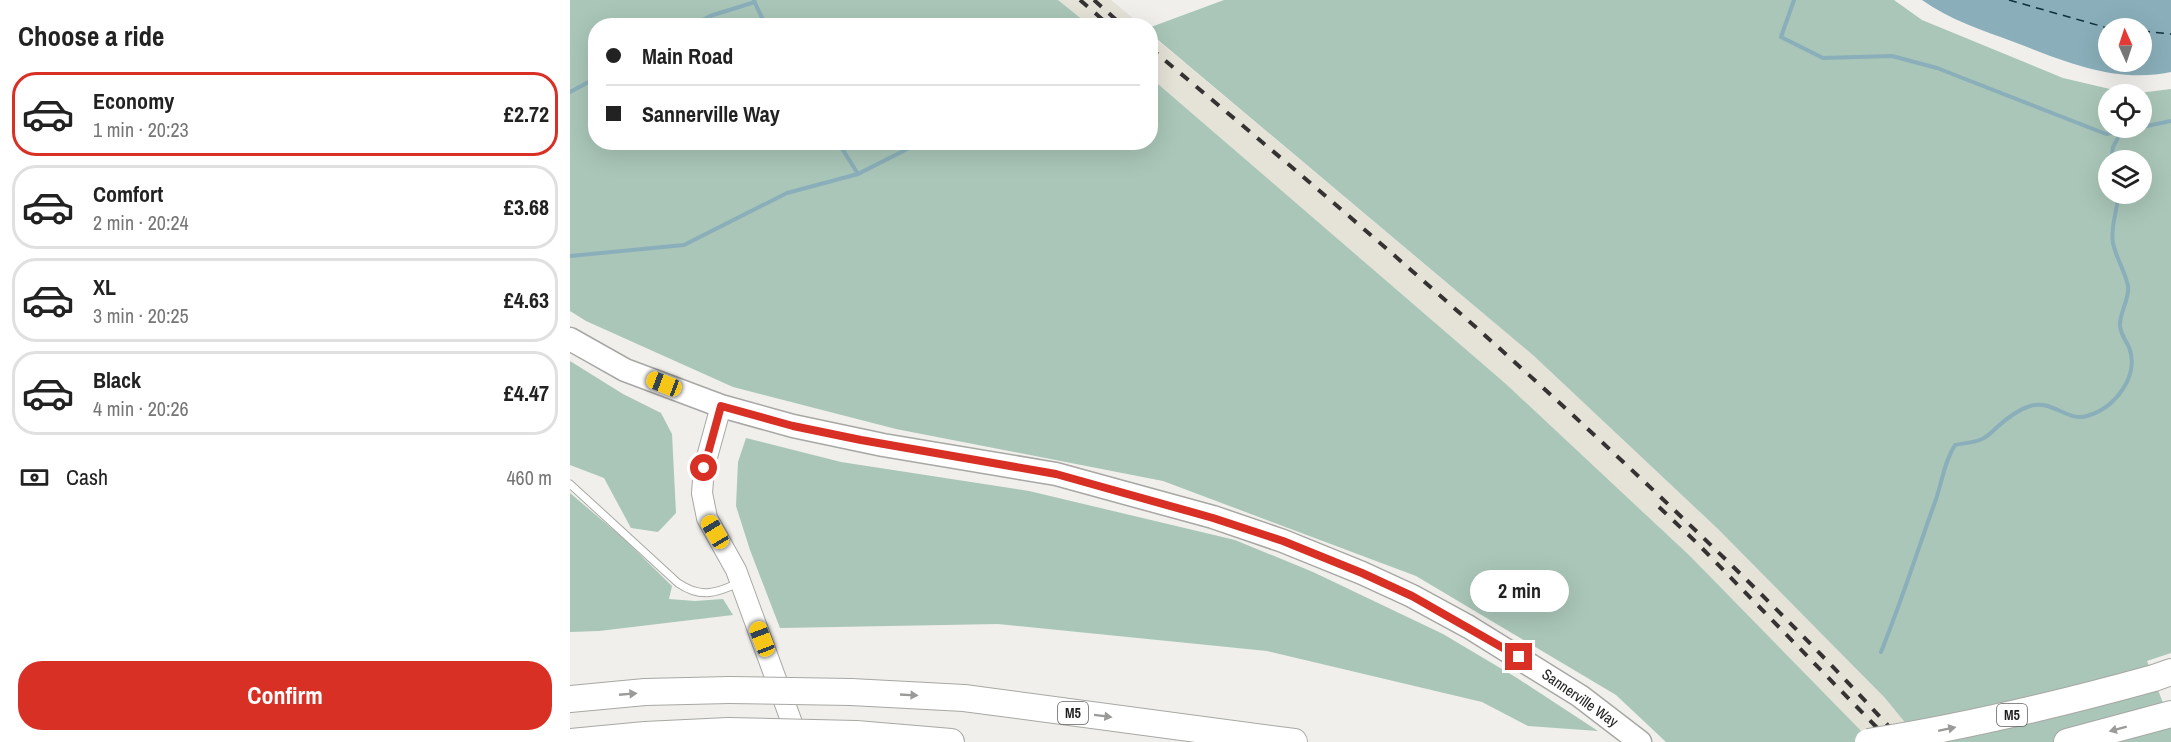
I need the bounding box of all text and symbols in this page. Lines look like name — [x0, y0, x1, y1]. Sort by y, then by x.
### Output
text: Choose a ride — [18, 18, 164, 54]
north arrow — [2098, 18, 2152, 72]
map controls — [2098, 18, 2152, 204]
text: Main Road — [642, 41, 733, 71]
button: locate — [2098, 84, 2152, 138]
text: Economy — [93, 86, 174, 116]
icon: car — [21, 87, 75, 141]
text: £2.72 — [504, 99, 549, 129]
text: Sannerville Way — [642, 99, 780, 129]
text: 1 min · 20:23 — [93, 116, 189, 143]
button: layers — [2098, 150, 2152, 204]
text: Comfort — [93, 179, 163, 209]
icon: car — [21, 180, 75, 234]
text: £3.68 — [504, 192, 549, 222]
text: 2 min · 20:24 — [93, 209, 189, 236]
text: XL — [93, 272, 116, 302]
icon: car — [21, 273, 75, 327]
text: £4.63 — [504, 285, 549, 315]
text: 3 min · 20:25 — [93, 302, 189, 329]
text: Black — [93, 365, 141, 395]
icon: car — [21, 366, 75, 420]
car — [644, 369, 684, 399]
text: £4.47 — [504, 378, 549, 408]
text: 4 min · 20:26 — [93, 395, 189, 422]
route start — [690, 454, 717, 481]
icon: cash — [18, 461, 51, 494]
text: Cash — [66, 462, 108, 492]
text: 460 m — [506, 464, 552, 491]
car — [698, 512, 732, 552]
callout: 2 min — [1470, 570, 1568, 612]
text: 2 min — [1498, 577, 1541, 604]
car — [747, 619, 777, 659]
route end — [1505, 643, 1532, 670]
button: Confirm — [18, 661, 552, 730]
street label: Sannerville Way — [1538, 663, 1623, 732]
one-way arrow — [619, 689, 638, 699]
one-way arrow — [900, 690, 919, 699]
road number: M5 — [1058, 702, 1088, 724]
road number: M5 — [1997, 704, 2027, 726]
one-way arrow — [1094, 712, 1113, 721]
one-way arrow — [1937, 723, 1956, 733]
one-way arrow — [2109, 724, 2128, 734]

